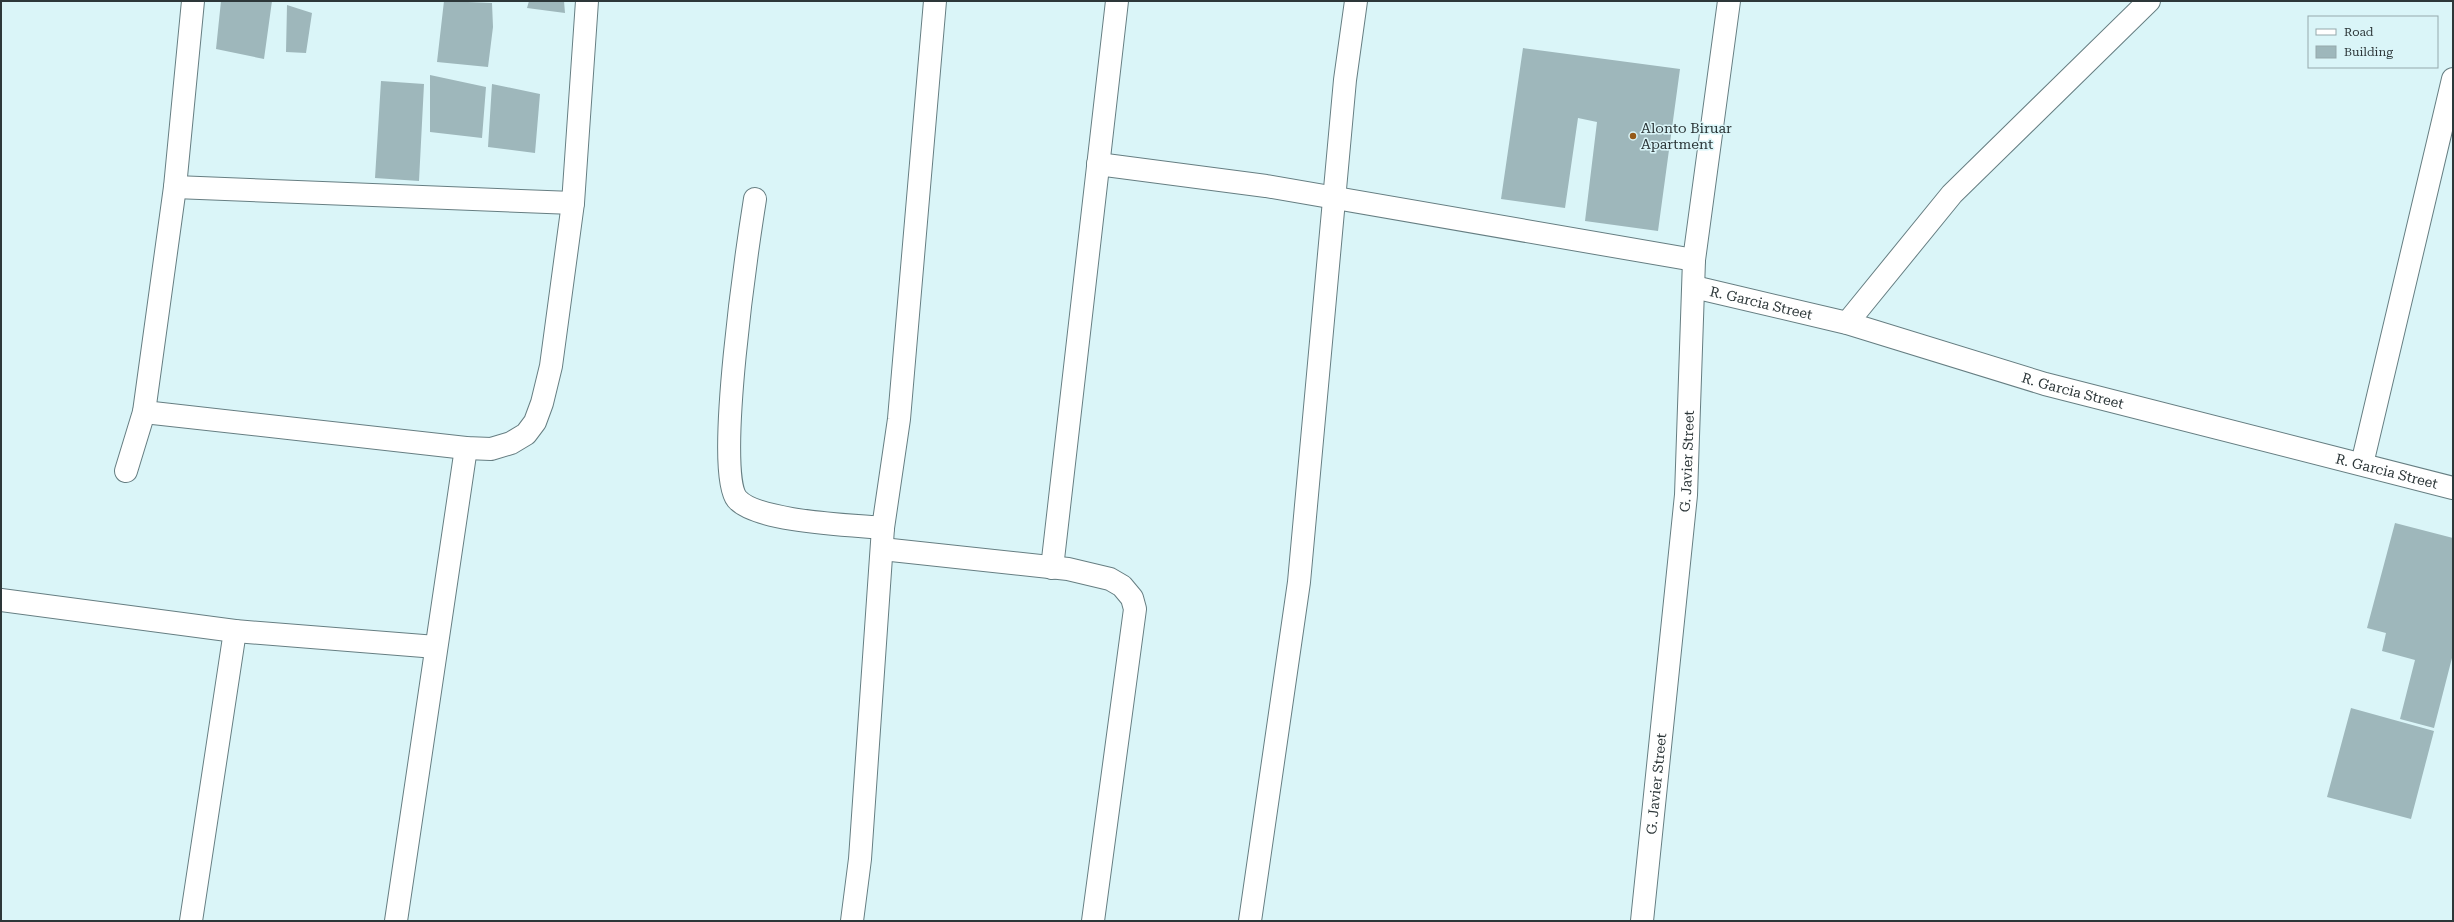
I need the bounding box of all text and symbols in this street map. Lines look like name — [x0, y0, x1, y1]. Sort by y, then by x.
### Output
legend — [2308, 16, 2438, 68]
text: Road — [2344, 25, 2374, 39]
text: Building — [2344, 45, 2393, 59]
place label: Alonto Biruar Apartment — [1641, 120, 1732, 152]
marker: Alonto Biruar Apartment — [1628, 131, 1638, 141]
street label: R. Garcia Street — [1708, 283, 1814, 323]
street label: R. Garcia Street — [2020, 369, 2126, 412]
street label: G. Javier Street — [1676, 410, 1697, 513]
street label: R. Garcia Street — [2334, 450, 2439, 492]
street label: G. Javier Street — [1643, 732, 1669, 835]

